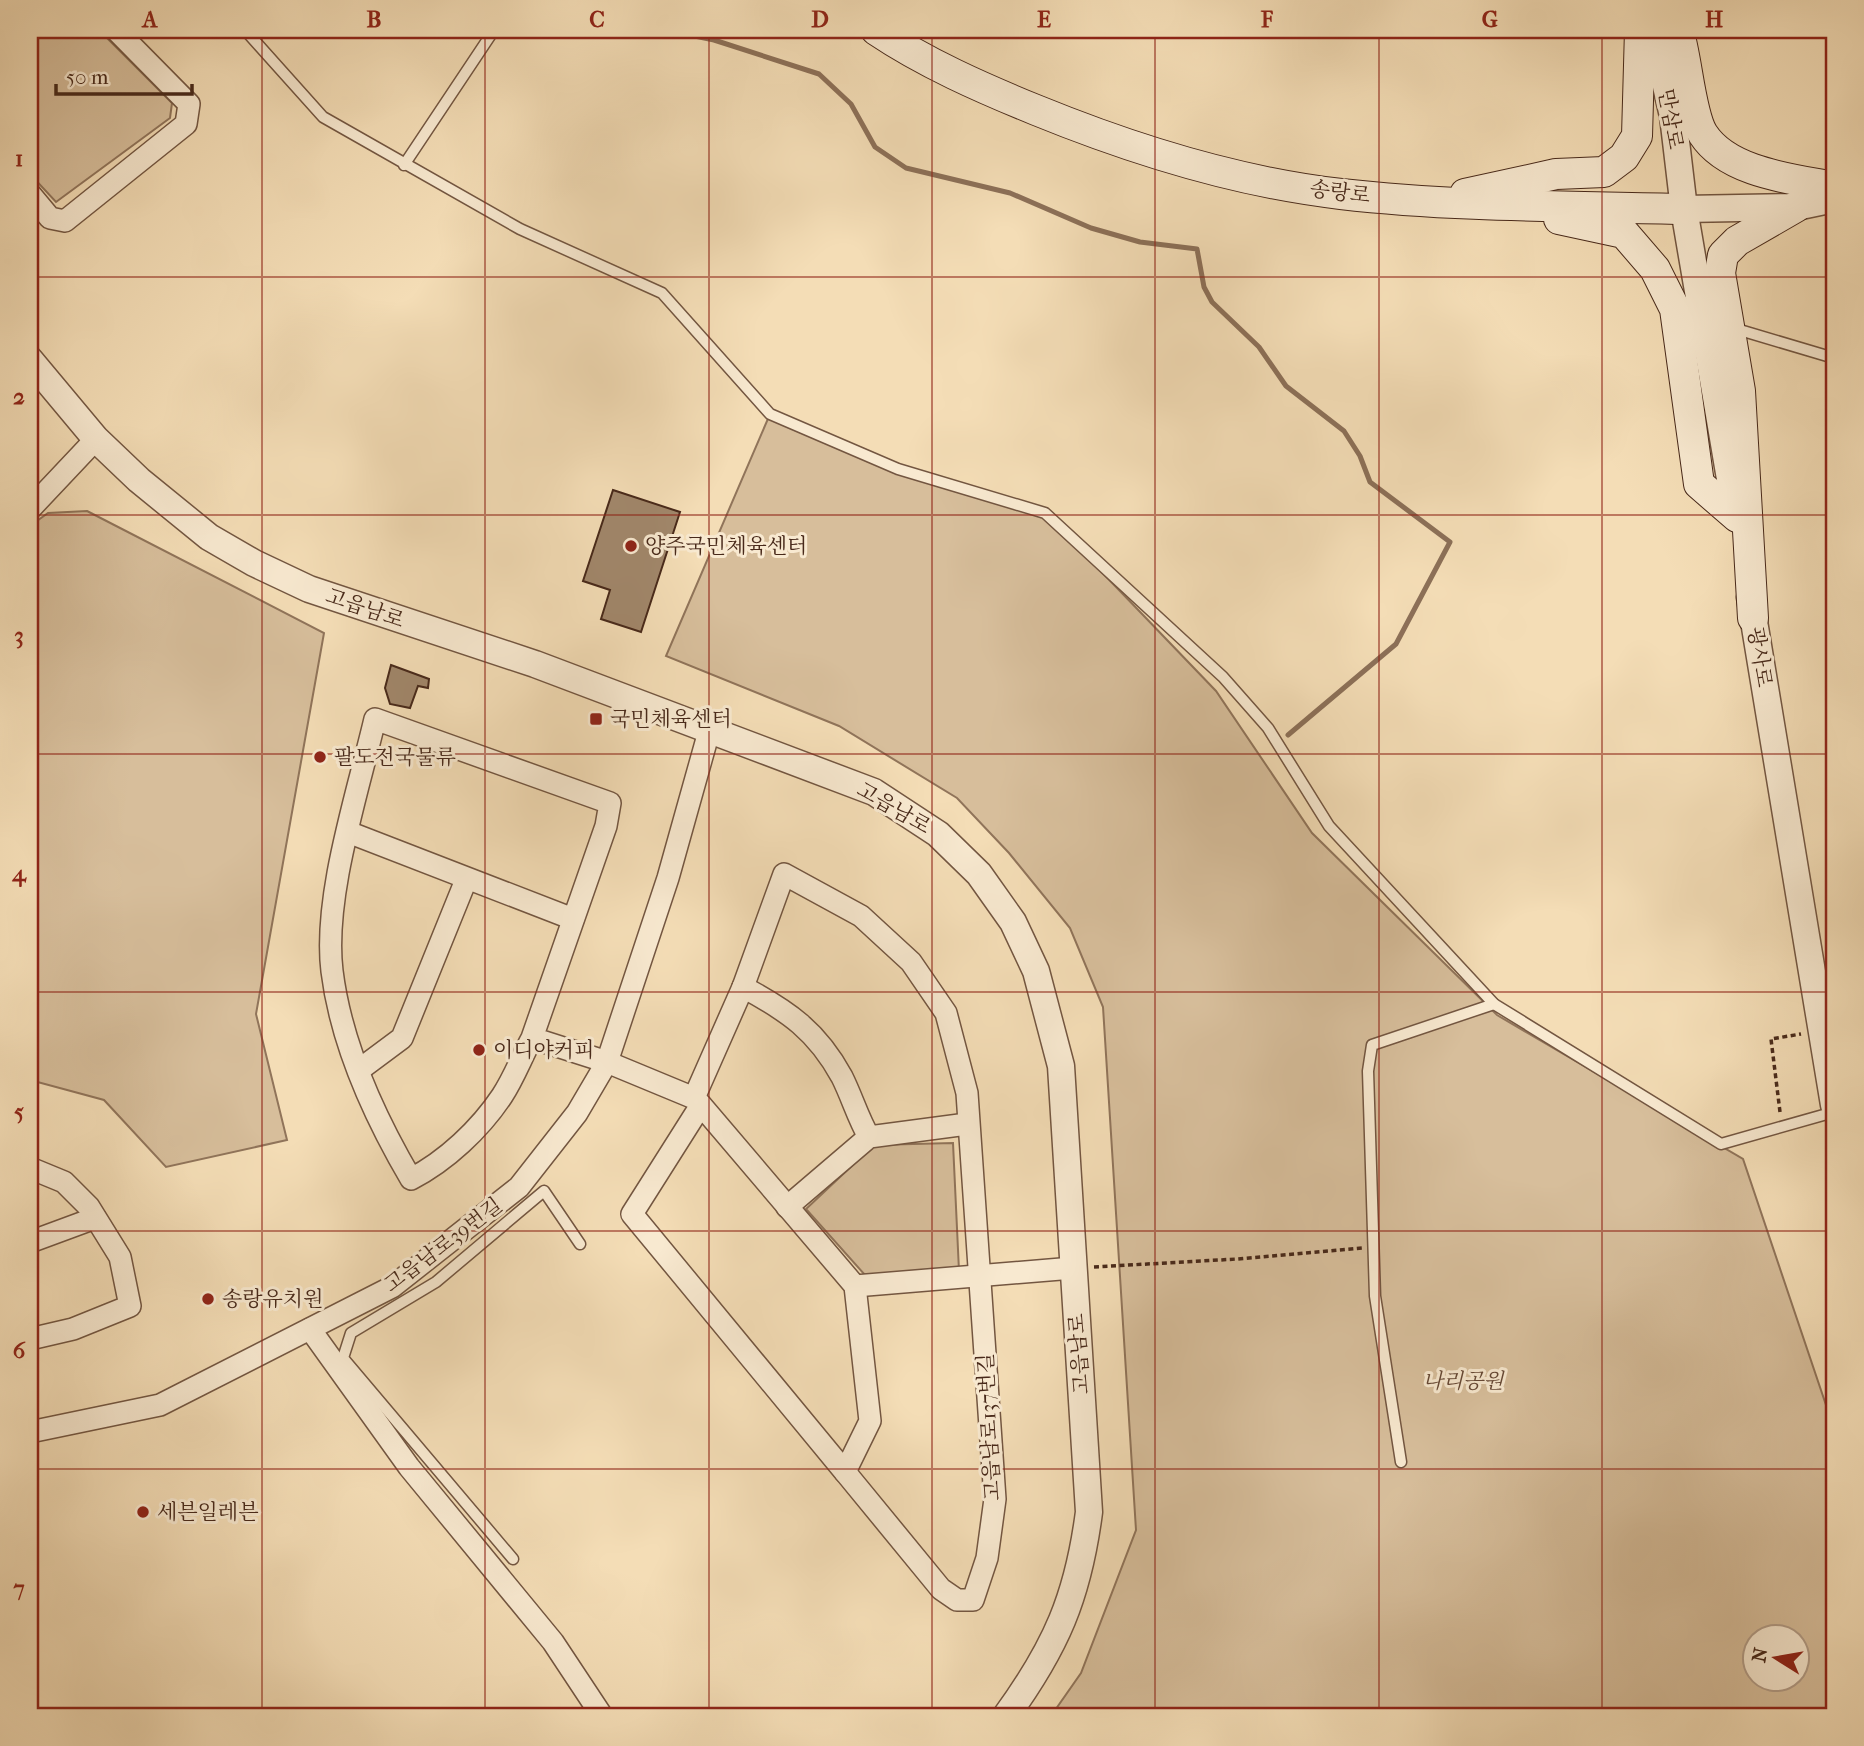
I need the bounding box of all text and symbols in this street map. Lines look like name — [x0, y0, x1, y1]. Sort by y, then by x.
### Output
text: A — [141, 6, 159, 33]
text: B — [367, 6, 382, 33]
text: C — [589, 6, 605, 33]
text: D — [811, 6, 829, 33]
text: E — [1037, 6, 1051, 33]
text: F — [1260, 6, 1274, 33]
text: G — [1482, 6, 1498, 33]
text: H — [1705, 6, 1723, 33]
scale bar — [56, 52, 192, 96]
text: 50 m — [66, 65, 109, 89]
street label: 만삼로 — [1654, 87, 1688, 151]
text: 1 — [15, 145, 23, 172]
street label: 송랑로 — [1308, 176, 1372, 208]
text: 2 — [13, 383, 25, 410]
place label: 양주국민체육센터 — [645, 534, 807, 558]
marker: 양주국민체육센터 — [623, 538, 639, 554]
street label: 고읍남로 — [323, 583, 407, 633]
text: 3 — [14, 622, 24, 649]
street label: 광사로 — [1743, 625, 1777, 689]
place label: 국민체육센터 — [610, 707, 732, 731]
marker: 국민체육센터 — [588, 711, 604, 727]
place label: 팔도전국물류 — [334, 745, 456, 769]
marker: 팔도전국물류 — [312, 749, 328, 765]
street label: 고읍남로 — [853, 777, 935, 839]
text: 4 — [11, 860, 27, 887]
place label: 이디야커피 — [493, 1038, 594, 1062]
marker: 이디야커피 — [471, 1042, 487, 1058]
text: 5 — [14, 1098, 24, 1125]
street label: 고읍남로39번길 — [379, 1193, 507, 1297]
place label: 송랑유치원 — [222, 1287, 323, 1311]
marker: 송랑유치원 — [200, 1291, 216, 1307]
street label: 고읍남로 — [1064, 1313, 1094, 1395]
text: 6 — [13, 1337, 26, 1364]
street label: 고읍남로137번길 — [973, 1352, 1005, 1502]
park label: 나리공원 — [1422, 1369, 1505, 1393]
place label: 세븐일레븐 — [157, 1500, 258, 1524]
marker: 세븐일레븐 — [135, 1504, 151, 1520]
text: 7 — [12, 1575, 25, 1602]
north arrow — [1742, 1624, 1812, 1694]
text: N — [1748, 1645, 1773, 1664]

